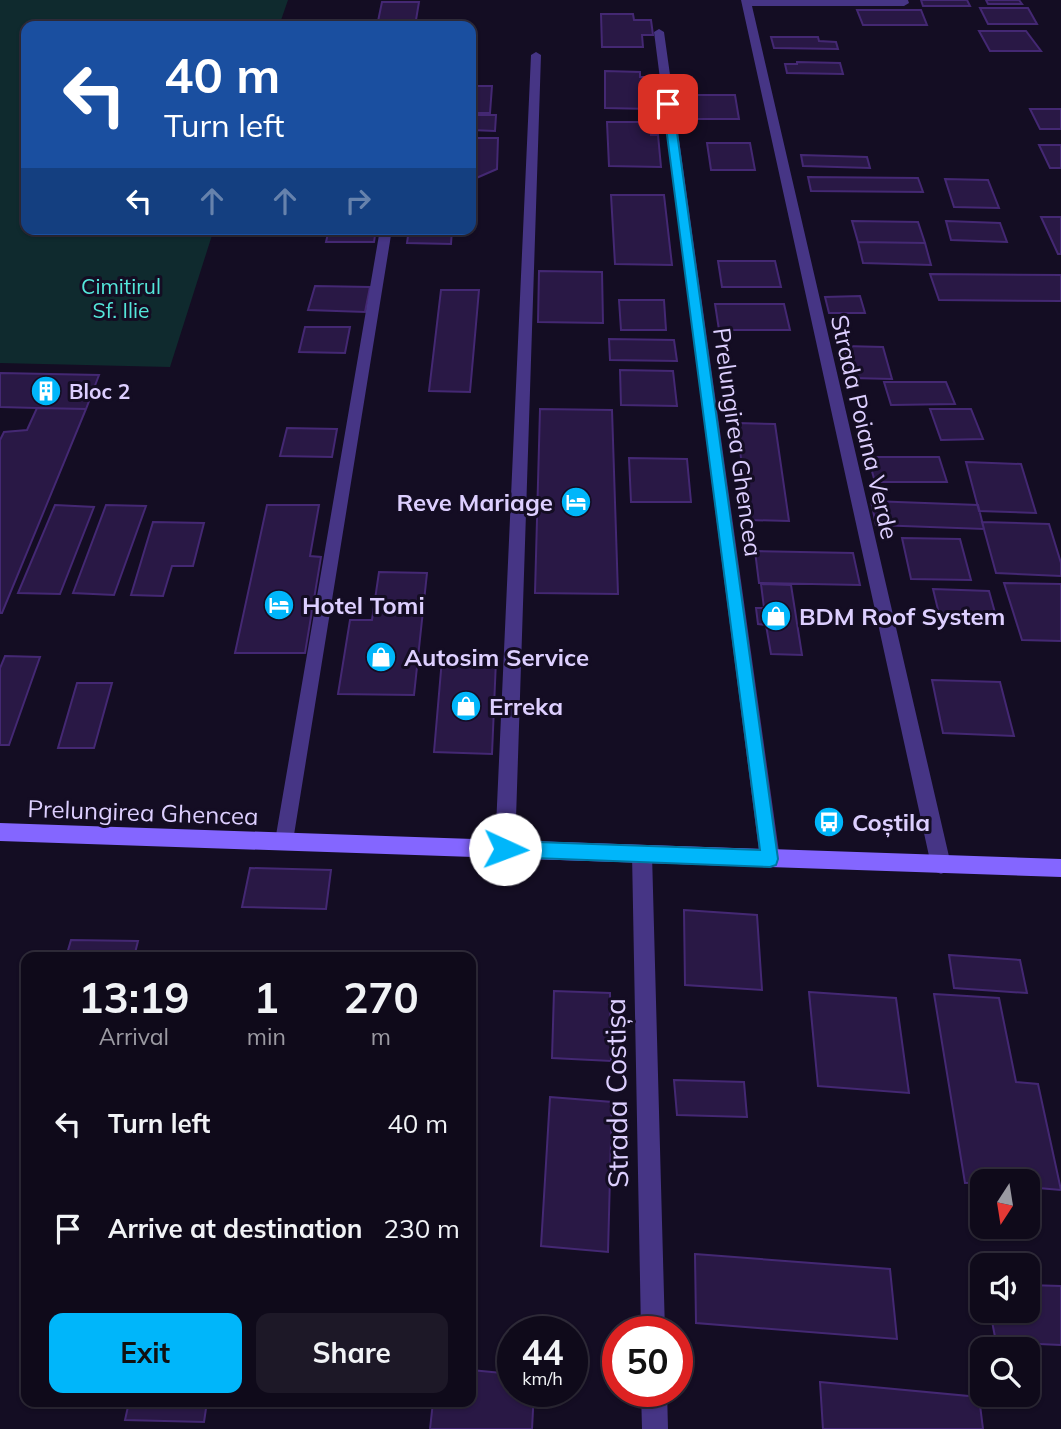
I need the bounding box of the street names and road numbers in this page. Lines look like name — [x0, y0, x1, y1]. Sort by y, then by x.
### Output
street label: Strada Poiana Verde — [825, 312, 905, 542]
street label: Prelungirea Ghencea — [707, 326, 769, 558]
street label: Prelungirea Ghencea — [27, 793, 259, 831]
street label: Strada Costișa — [597, 998, 636, 1188]

